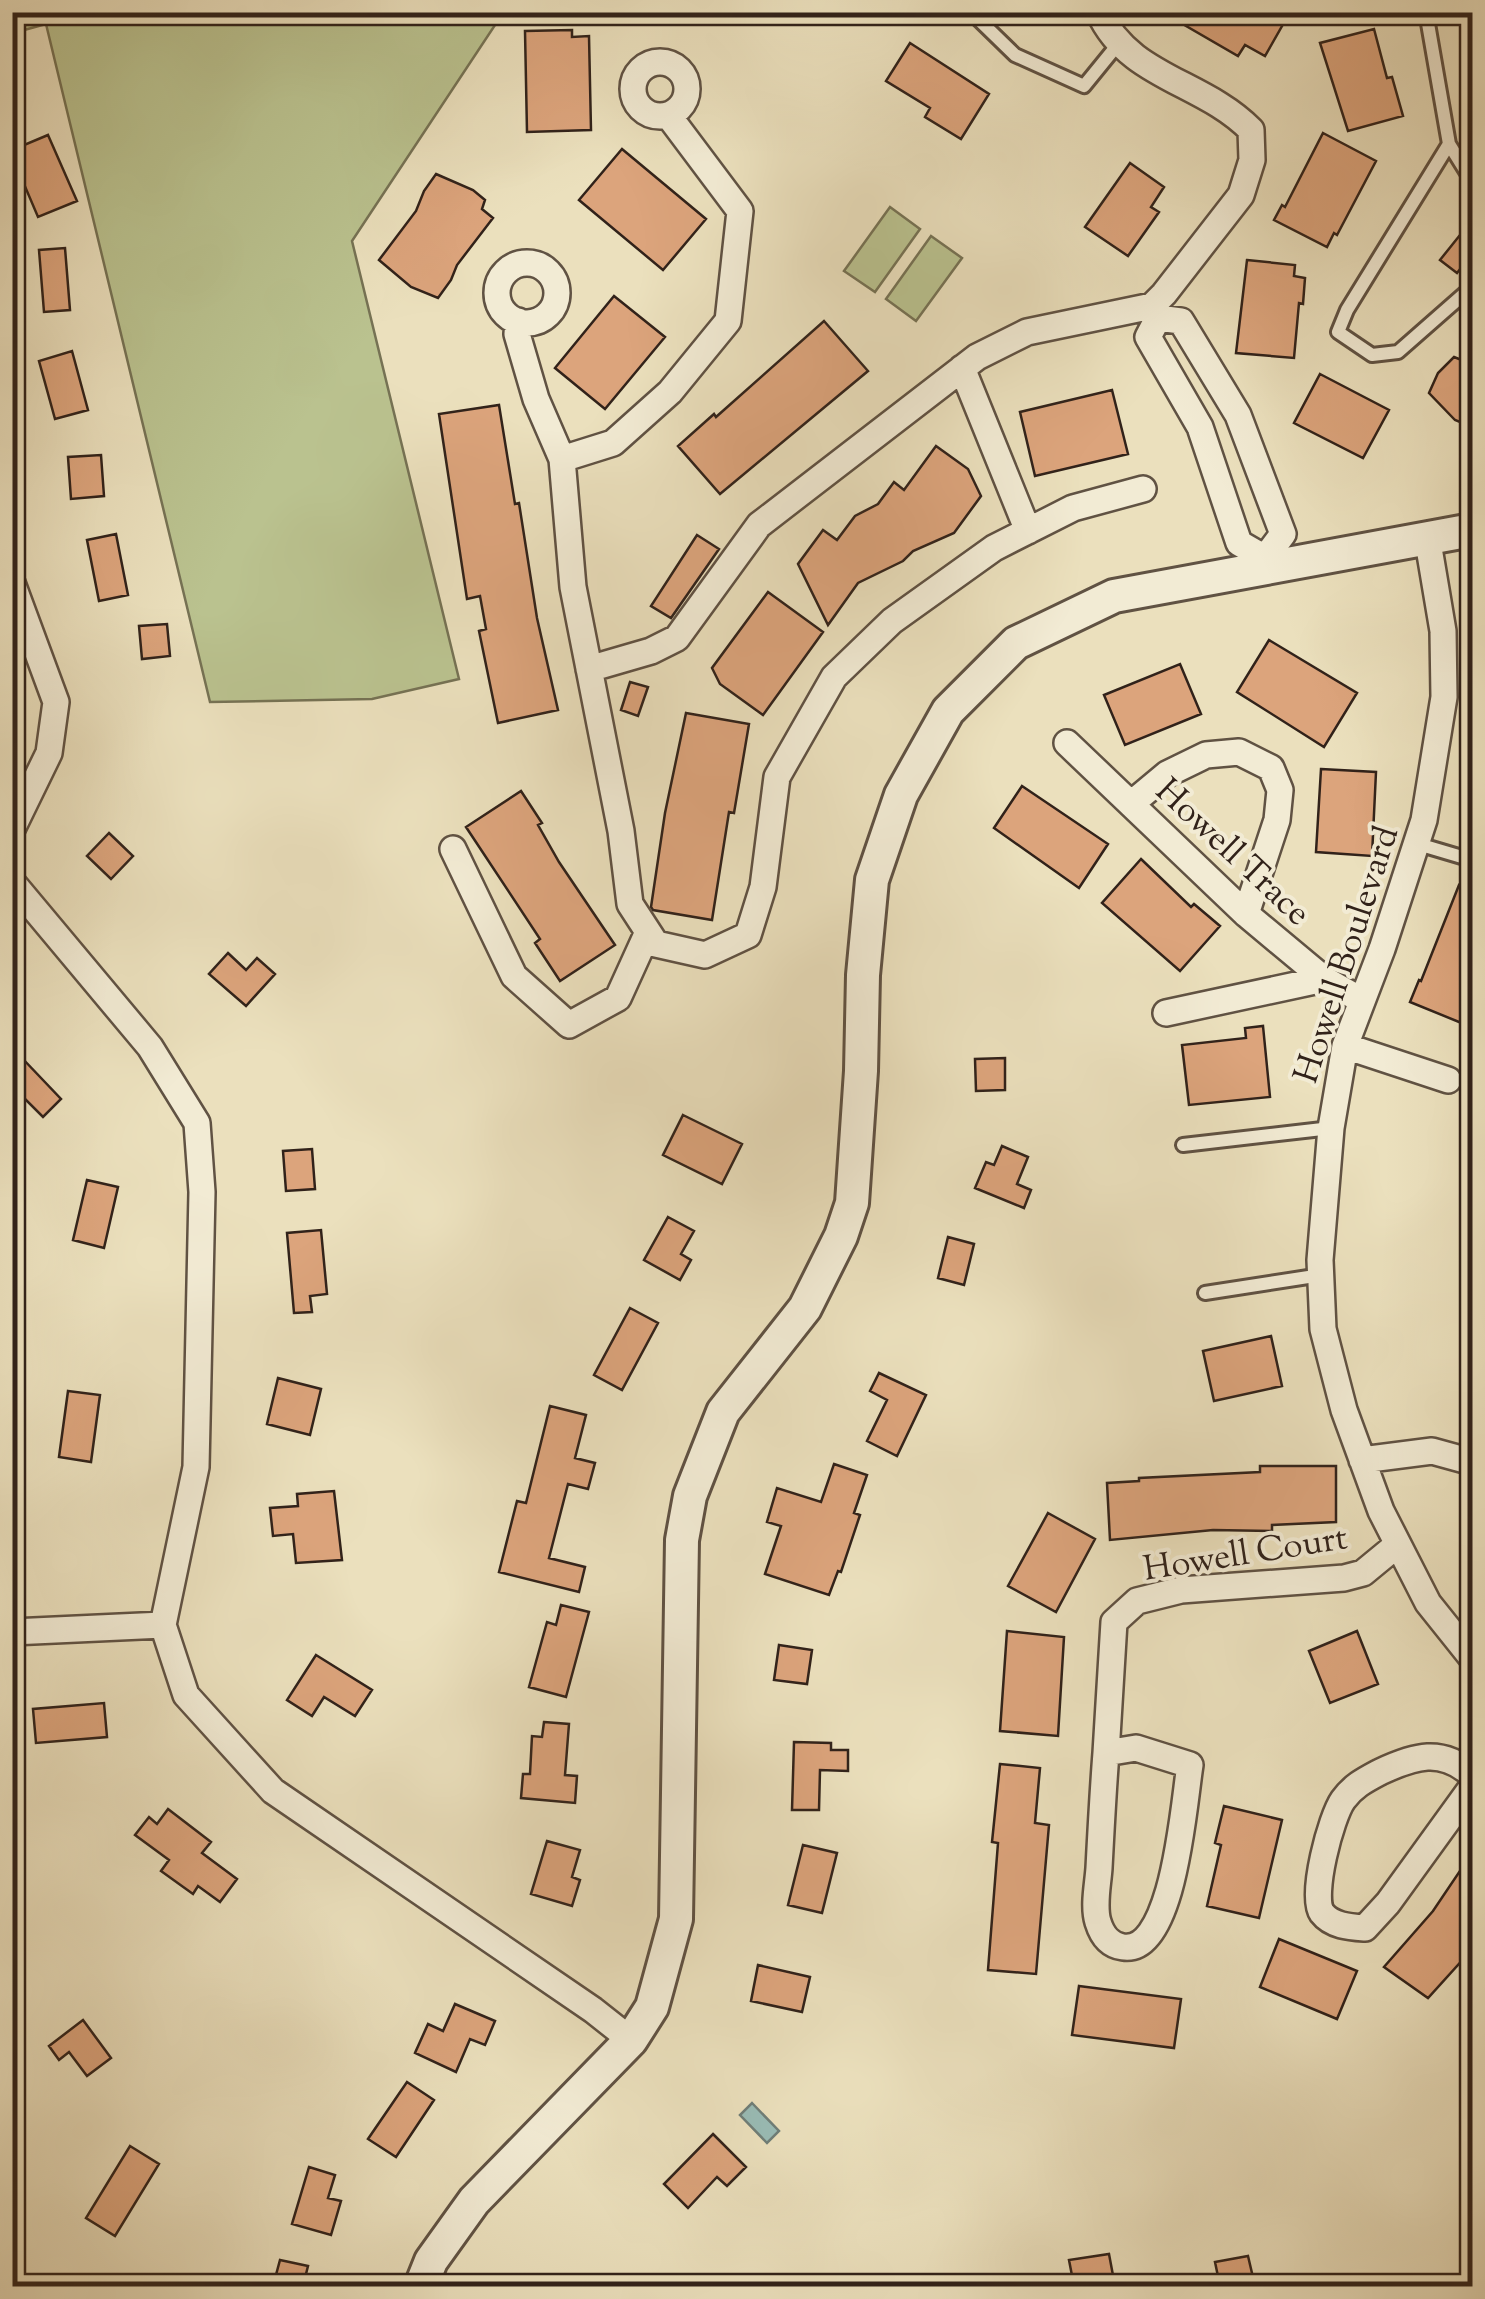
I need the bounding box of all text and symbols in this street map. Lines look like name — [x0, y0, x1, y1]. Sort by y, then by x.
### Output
street label: Howell Trace — [1142, 768, 1321, 939]
street label: Howell Boulevard — [1283, 820, 1414, 1090]
street label: Howell Court — [1140, 1514, 1351, 1597]

